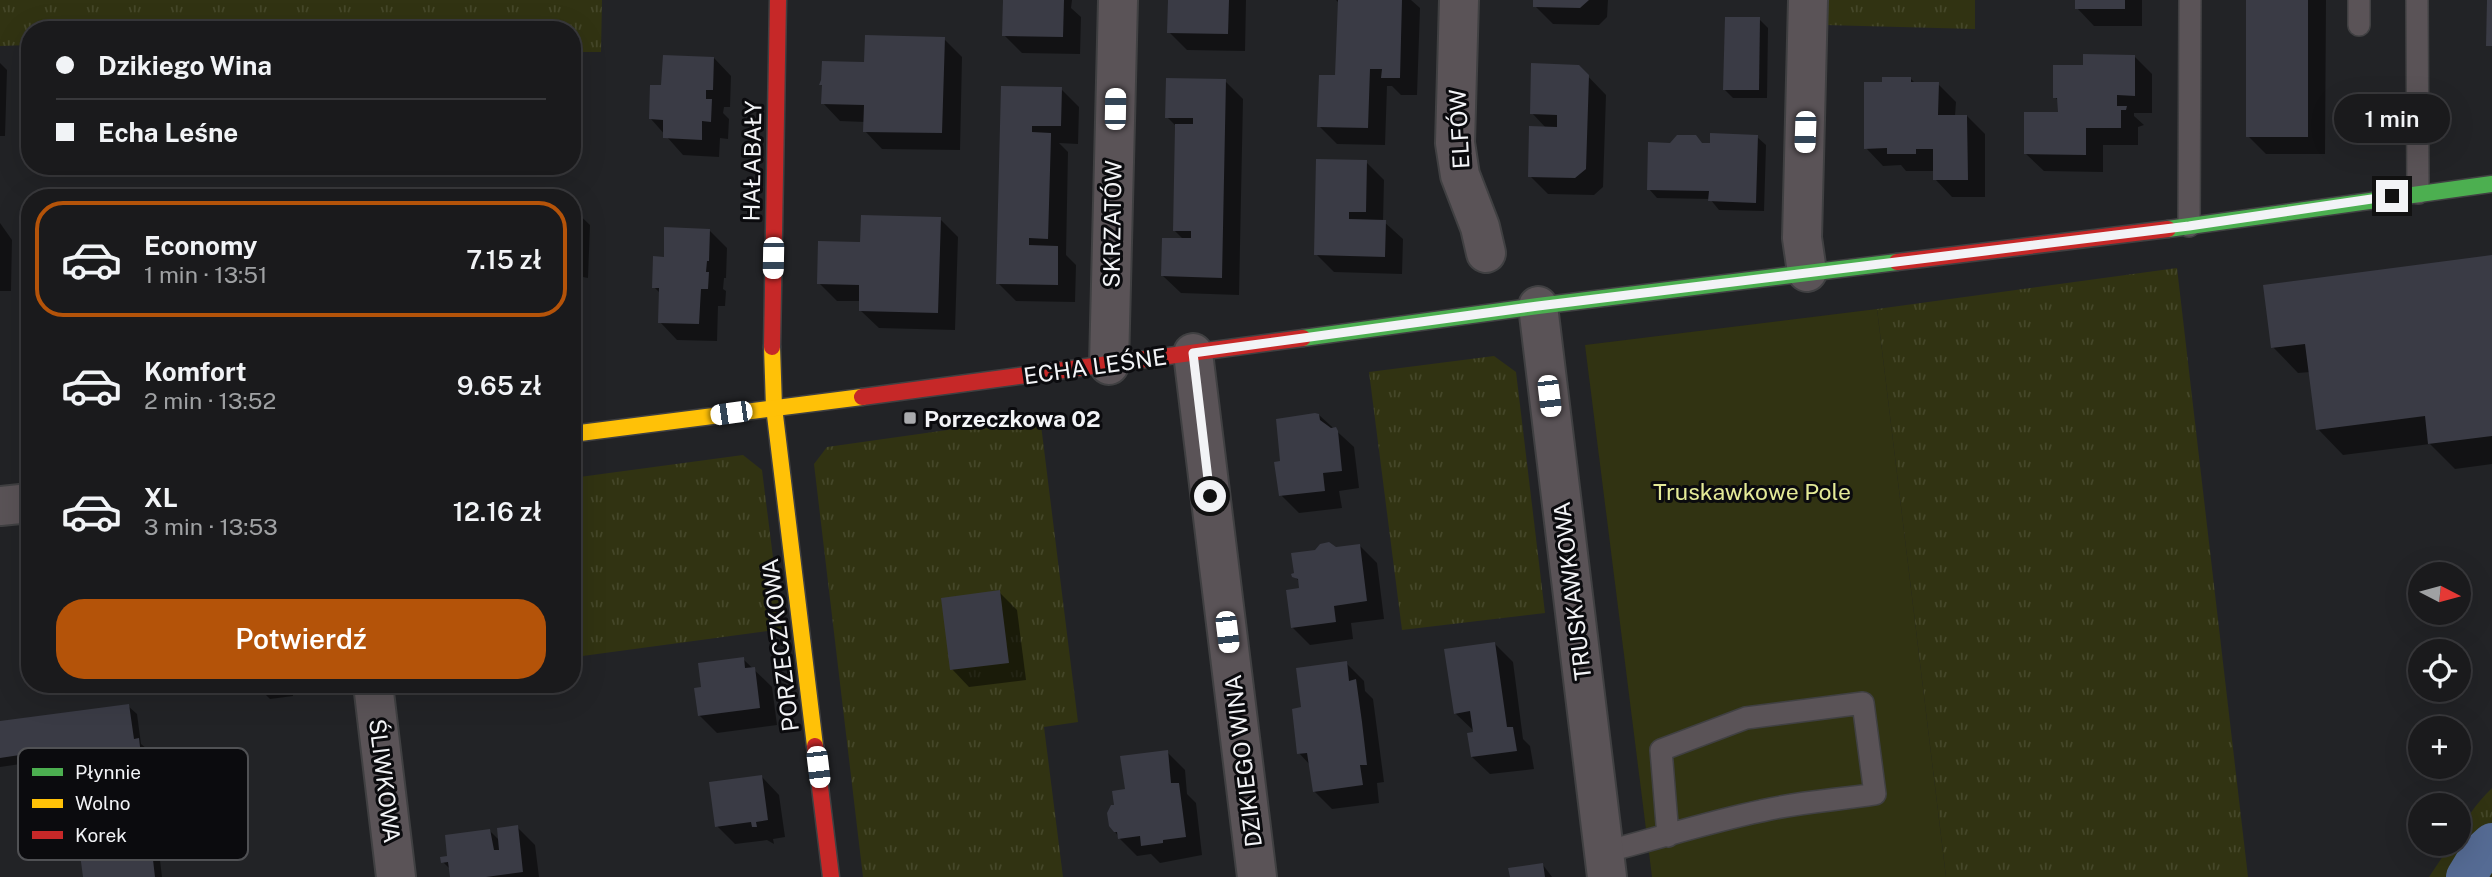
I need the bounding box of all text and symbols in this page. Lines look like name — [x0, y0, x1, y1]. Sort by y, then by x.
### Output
text: Dzikiego Wina — [98, 50, 272, 81]
car — [1105, 88, 1126, 130]
street label: ELFÓW — [1443, 88, 1475, 170]
callout: 1 min — [2334, 94, 2450, 144]
street label: HAŁABAŁY — [737, 100, 767, 222]
text: 1 min — [2365, 105, 2419, 132]
car — [1794, 111, 1817, 153]
text: Echa Leśne — [98, 117, 238, 148]
street label: SKRZATÓW — [1097, 160, 1127, 288]
route end — [2376, 180, 2408, 212]
icon: car — [60, 228, 123, 291]
text: Economy — [144, 230, 257, 261]
car — [763, 237, 784, 279]
text: 7.15 zł — [466, 244, 542, 275]
text: 1 min · 13:51 — [144, 261, 267, 288]
street label: ECHA LEŚNE — [1022, 343, 1168, 389]
icon: car — [60, 354, 123, 417]
text: Komfort — [144, 356, 246, 387]
text: 9.65 zł — [457, 370, 542, 401]
car — [1537, 374, 1562, 418]
text: 2 min · 13:52 — [144, 387, 276, 414]
car — [709, 400, 754, 426]
place label: Porzeczkowa 02 — [924, 405, 1101, 432]
marker: Porzeczkowa 02 — [902, 410, 918, 426]
park label: Truskawkowe Pole — [1653, 478, 1851, 505]
icon: car — [60, 480, 123, 543]
route start — [1194, 480, 1226, 512]
text: XL — [144, 482, 178, 513]
text: 12.16 zł — [453, 496, 542, 527]
street label: TRUSKAWKOWA — [1548, 500, 1596, 682]
text: 3 min · 13:53 — [144, 513, 278, 540]
street label: PORZECZKOWA — [756, 557, 804, 733]
north arrow — [2408, 562, 2471, 625]
map controls — [2408, 562, 2471, 856]
button: Potwierdź — [56, 599, 546, 679]
car — [1215, 610, 1240, 654]
button: locate — [2408, 639, 2471, 702]
street label: DZIKIEGO WINA — [1219, 673, 1267, 849]
button: + — [2408, 716, 2471, 779]
street label: ŚLIWKOWA — [364, 717, 406, 845]
car — [806, 745, 831, 789]
legend — [18, 748, 248, 860]
text: Płynnie — [75, 761, 141, 783]
text: Wolno — [75, 792, 130, 814]
button: − — [2408, 793, 2471, 856]
text: Korek — [75, 824, 127, 846]

